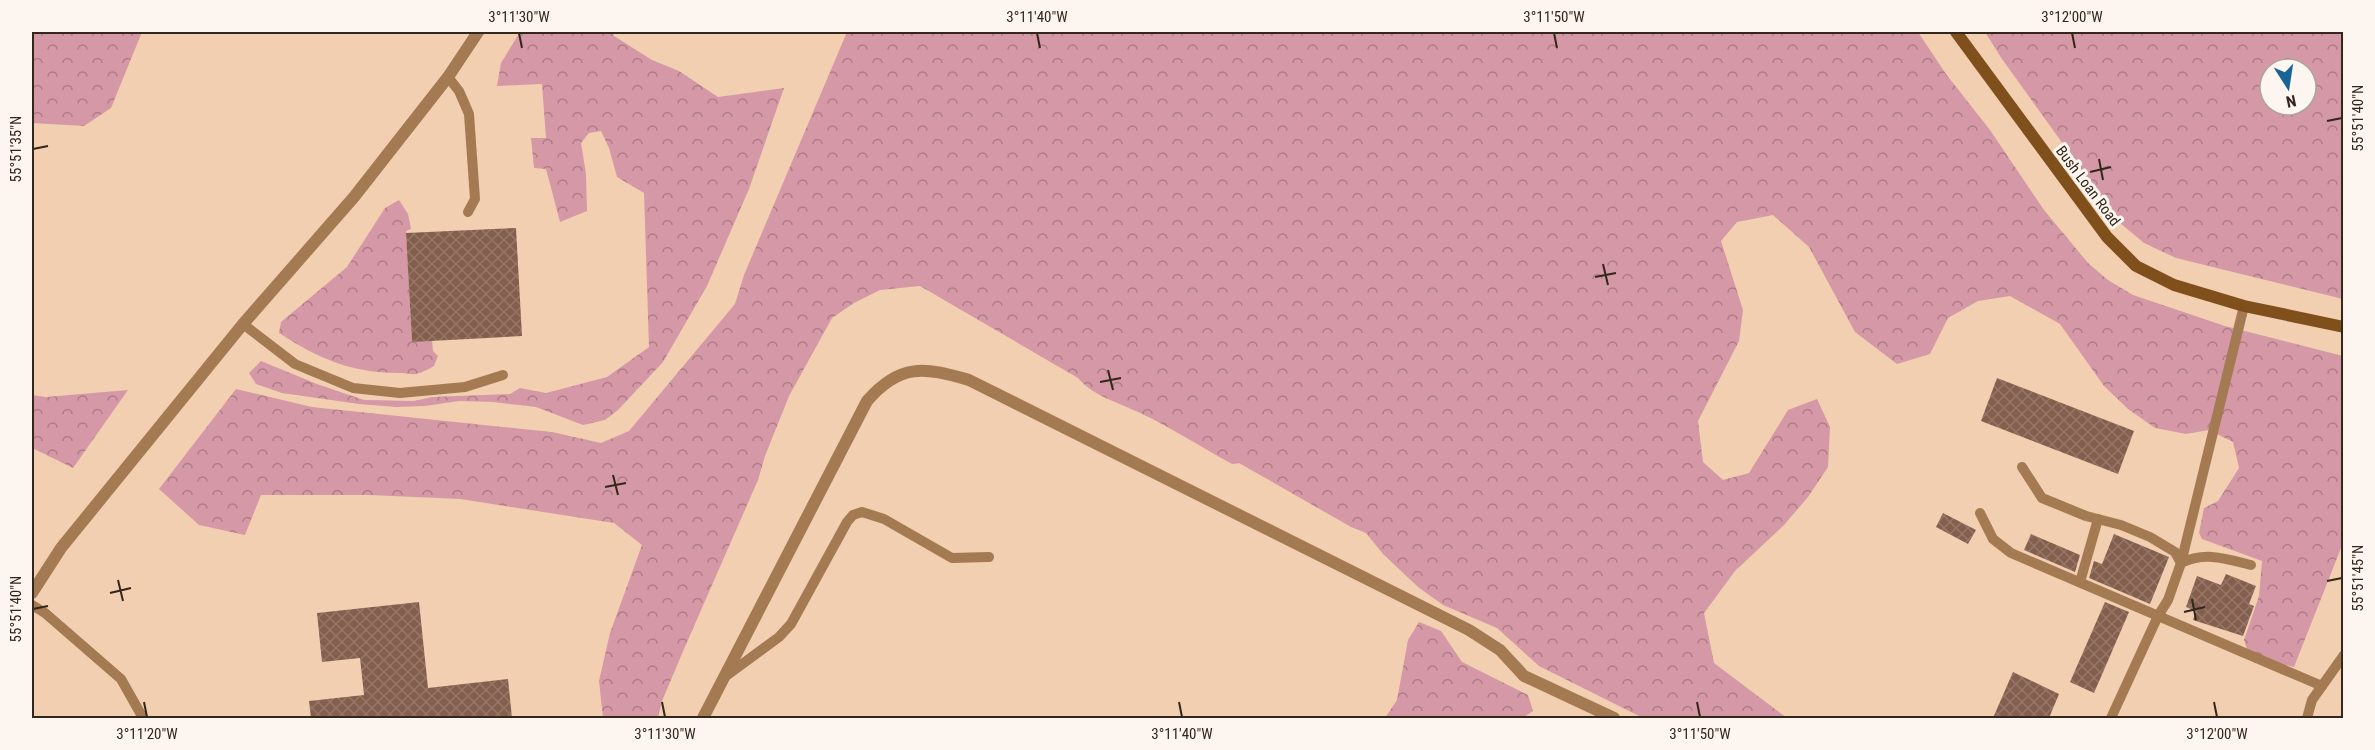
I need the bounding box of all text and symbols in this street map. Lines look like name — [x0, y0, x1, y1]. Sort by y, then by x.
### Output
text: 3°11'30"W — [488, 8, 550, 26]
text: 3°11'40"W — [1006, 8, 1068, 26]
text: 3°11'50"W — [1523, 8, 1585, 26]
text: 3°12'00"W — [2041, 8, 2103, 26]
north arrow — [2258, 57, 2318, 117]
text: 55°51'40"N — [2349, 85, 2367, 151]
text: N — [2284, 91, 2298, 111]
text: 55°51'35"N — [7, 116, 25, 182]
street label: Bush Loan Road — [2052, 142, 2124, 230]
text: 55°51'45"N — [2349, 545, 2367, 611]
text: 55°51'40"N — [7, 576, 25, 642]
text: 3°11'20"W — [116, 725, 178, 743]
text: 3°11'30"W — [634, 725, 696, 743]
text: 3°11'40"W — [1151, 725, 1213, 743]
text: 3°11'50"W — [1669, 725, 1731, 743]
text: 3°12'00"W — [2186, 725, 2248, 743]

